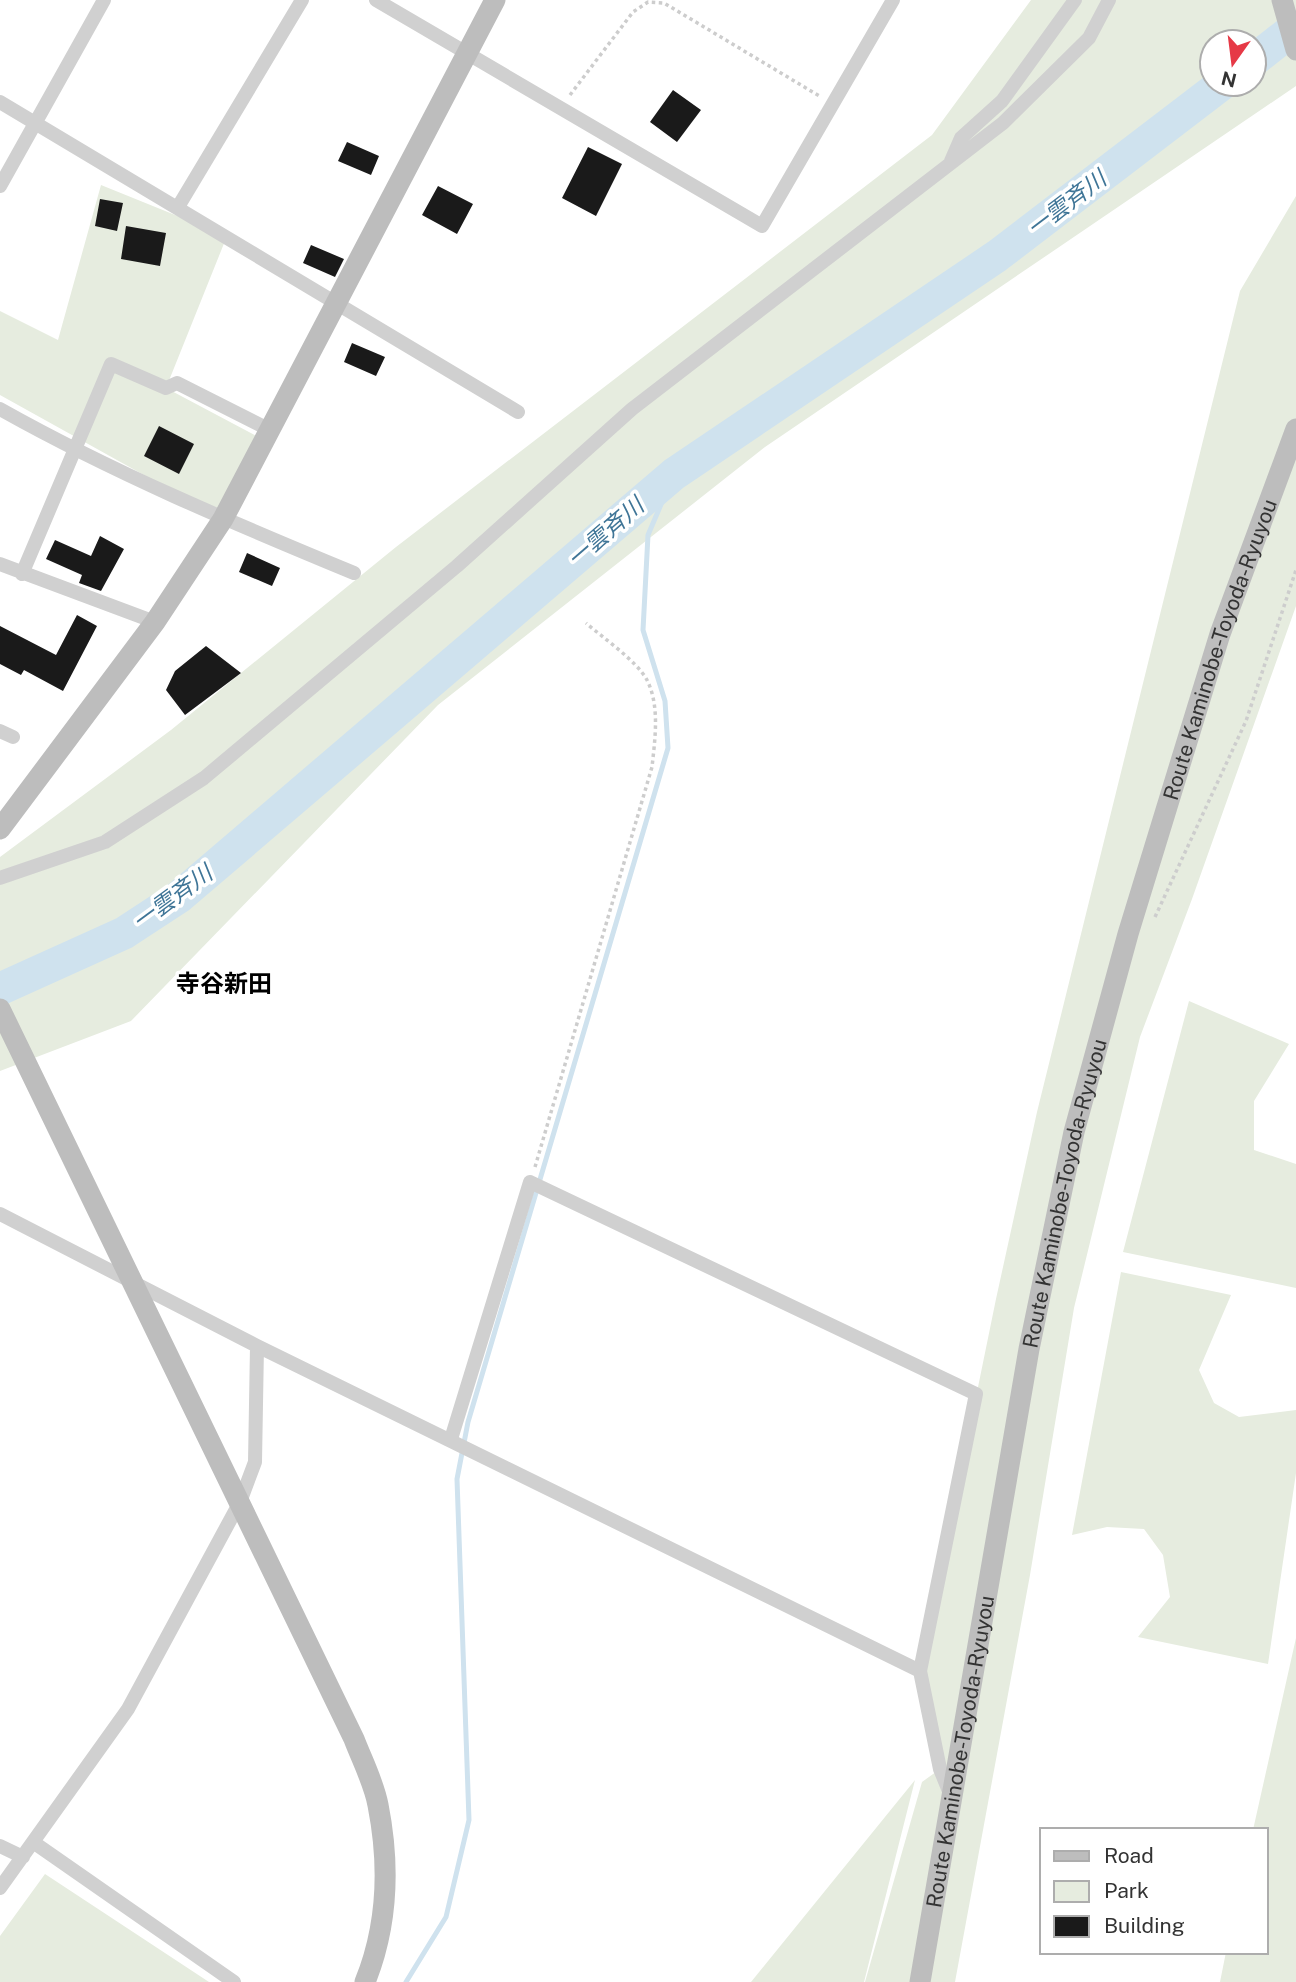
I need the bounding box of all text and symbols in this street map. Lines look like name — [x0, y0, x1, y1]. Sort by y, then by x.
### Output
north arrow — [1198, 28, 1268, 98]
text: N — [1219, 67, 1239, 92]
water label: 一雲斉川 — [1021, 163, 1113, 241]
water label: 一雲斉川 — [561, 490, 651, 572]
street label: Route Kaminobe-Toyoda-Ryuyou — [1157, 495, 1282, 803]
water label: 一雲斉川 — [127, 857, 220, 935]
district label: 寺谷新田 — [176, 969, 272, 997]
street label: Route Kaminobe-Toyoda-Ryuyou — [1017, 1036, 1111, 1350]
street label: Route Kaminobe-Toyoda-Ryuyou — [921, 1593, 999, 1909]
legend — [1040, 1828, 1268, 1954]
text: Road — [1104, 1843, 1154, 1868]
text: Park — [1104, 1878, 1149, 1903]
text: Building — [1104, 1913, 1185, 1938]

